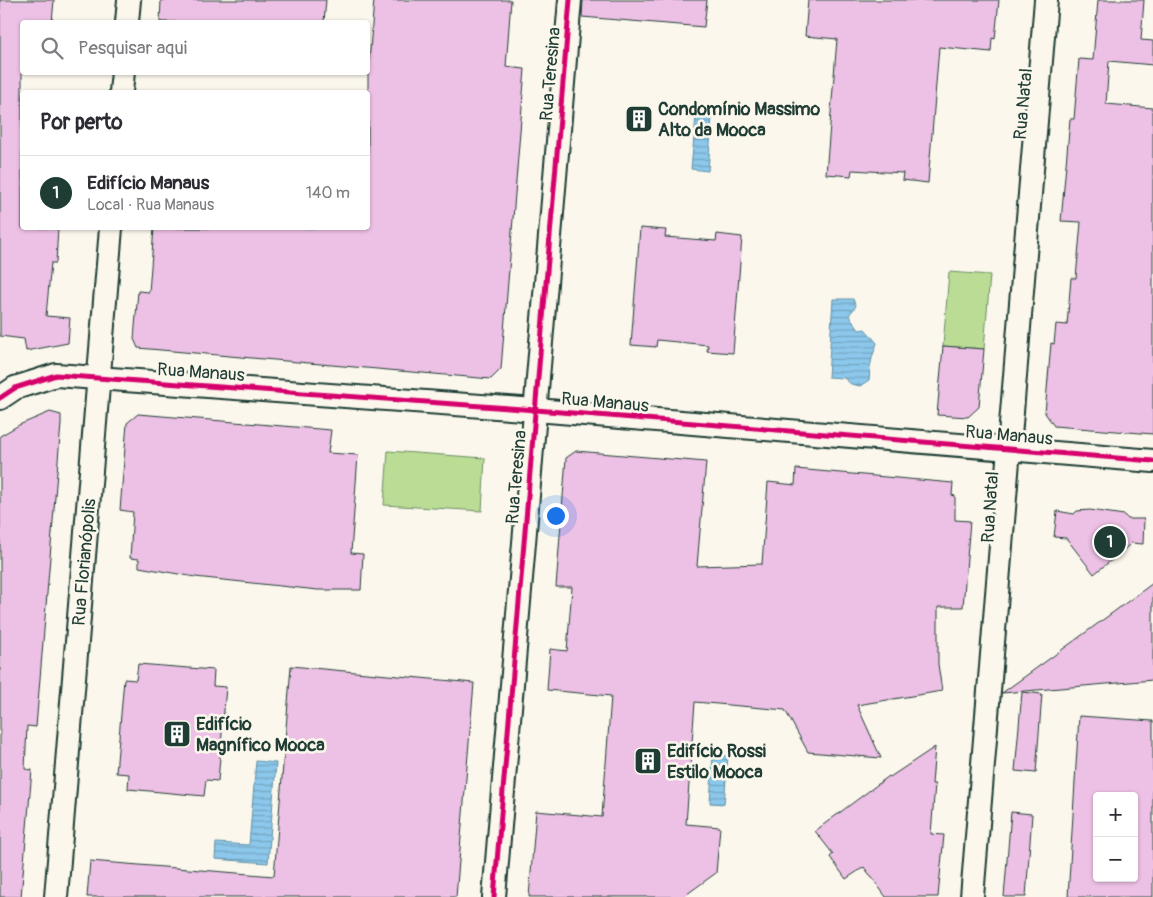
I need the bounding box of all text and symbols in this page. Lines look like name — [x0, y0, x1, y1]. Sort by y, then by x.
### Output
search box — [20, 20, 370, 75]
street label: Rua Teresina — [535, 26, 566, 122]
icon: search — [38, 34, 66, 62]
text: Pesquisar aqui — [78, 36, 187, 60]
street label: Rua Natal — [1009, 67, 1038, 141]
place label: Condomínio Massimo Alto da Mooca — [658, 98, 821, 142]
building icon: Condomínio Massimo Alto da Mooca — [624, 104, 654, 134]
text: Por perto — [40, 109, 122, 136]
text: Edifício Manaus — [87, 171, 209, 195]
text: 1 — [53, 183, 59, 203]
text: 140 m — [306, 183, 350, 203]
text: Local · Rua Manaus — [87, 195, 214, 215]
street label: Rua Manaus — [156, 358, 246, 387]
street label: Rua Manaus — [560, 387, 650, 418]
street label: Rua Manaus — [964, 420, 1054, 451]
street label: Rua Teresina — [501, 429, 532, 525]
street label: Rua Natal — [977, 470, 1004, 544]
street label: Rua Florianópolis — [67, 497, 102, 627]
your location — [543, 503, 569, 529]
pin: 1 — [1094, 523, 1126, 561]
place label: Edifício Magnífico Mooca — [196, 713, 325, 757]
building icon: Edifício Magnífico Mooca — [162, 719, 192, 749]
place label: Edifício Rossi Estilo Mooca — [667, 740, 766, 784]
building icon: Edifício Rossi Estilo Mooca — [633, 746, 663, 776]
map controls — [1093, 792, 1138, 882]
button: + — [1093, 792, 1138, 837]
button: − — [1093, 837, 1138, 882]

